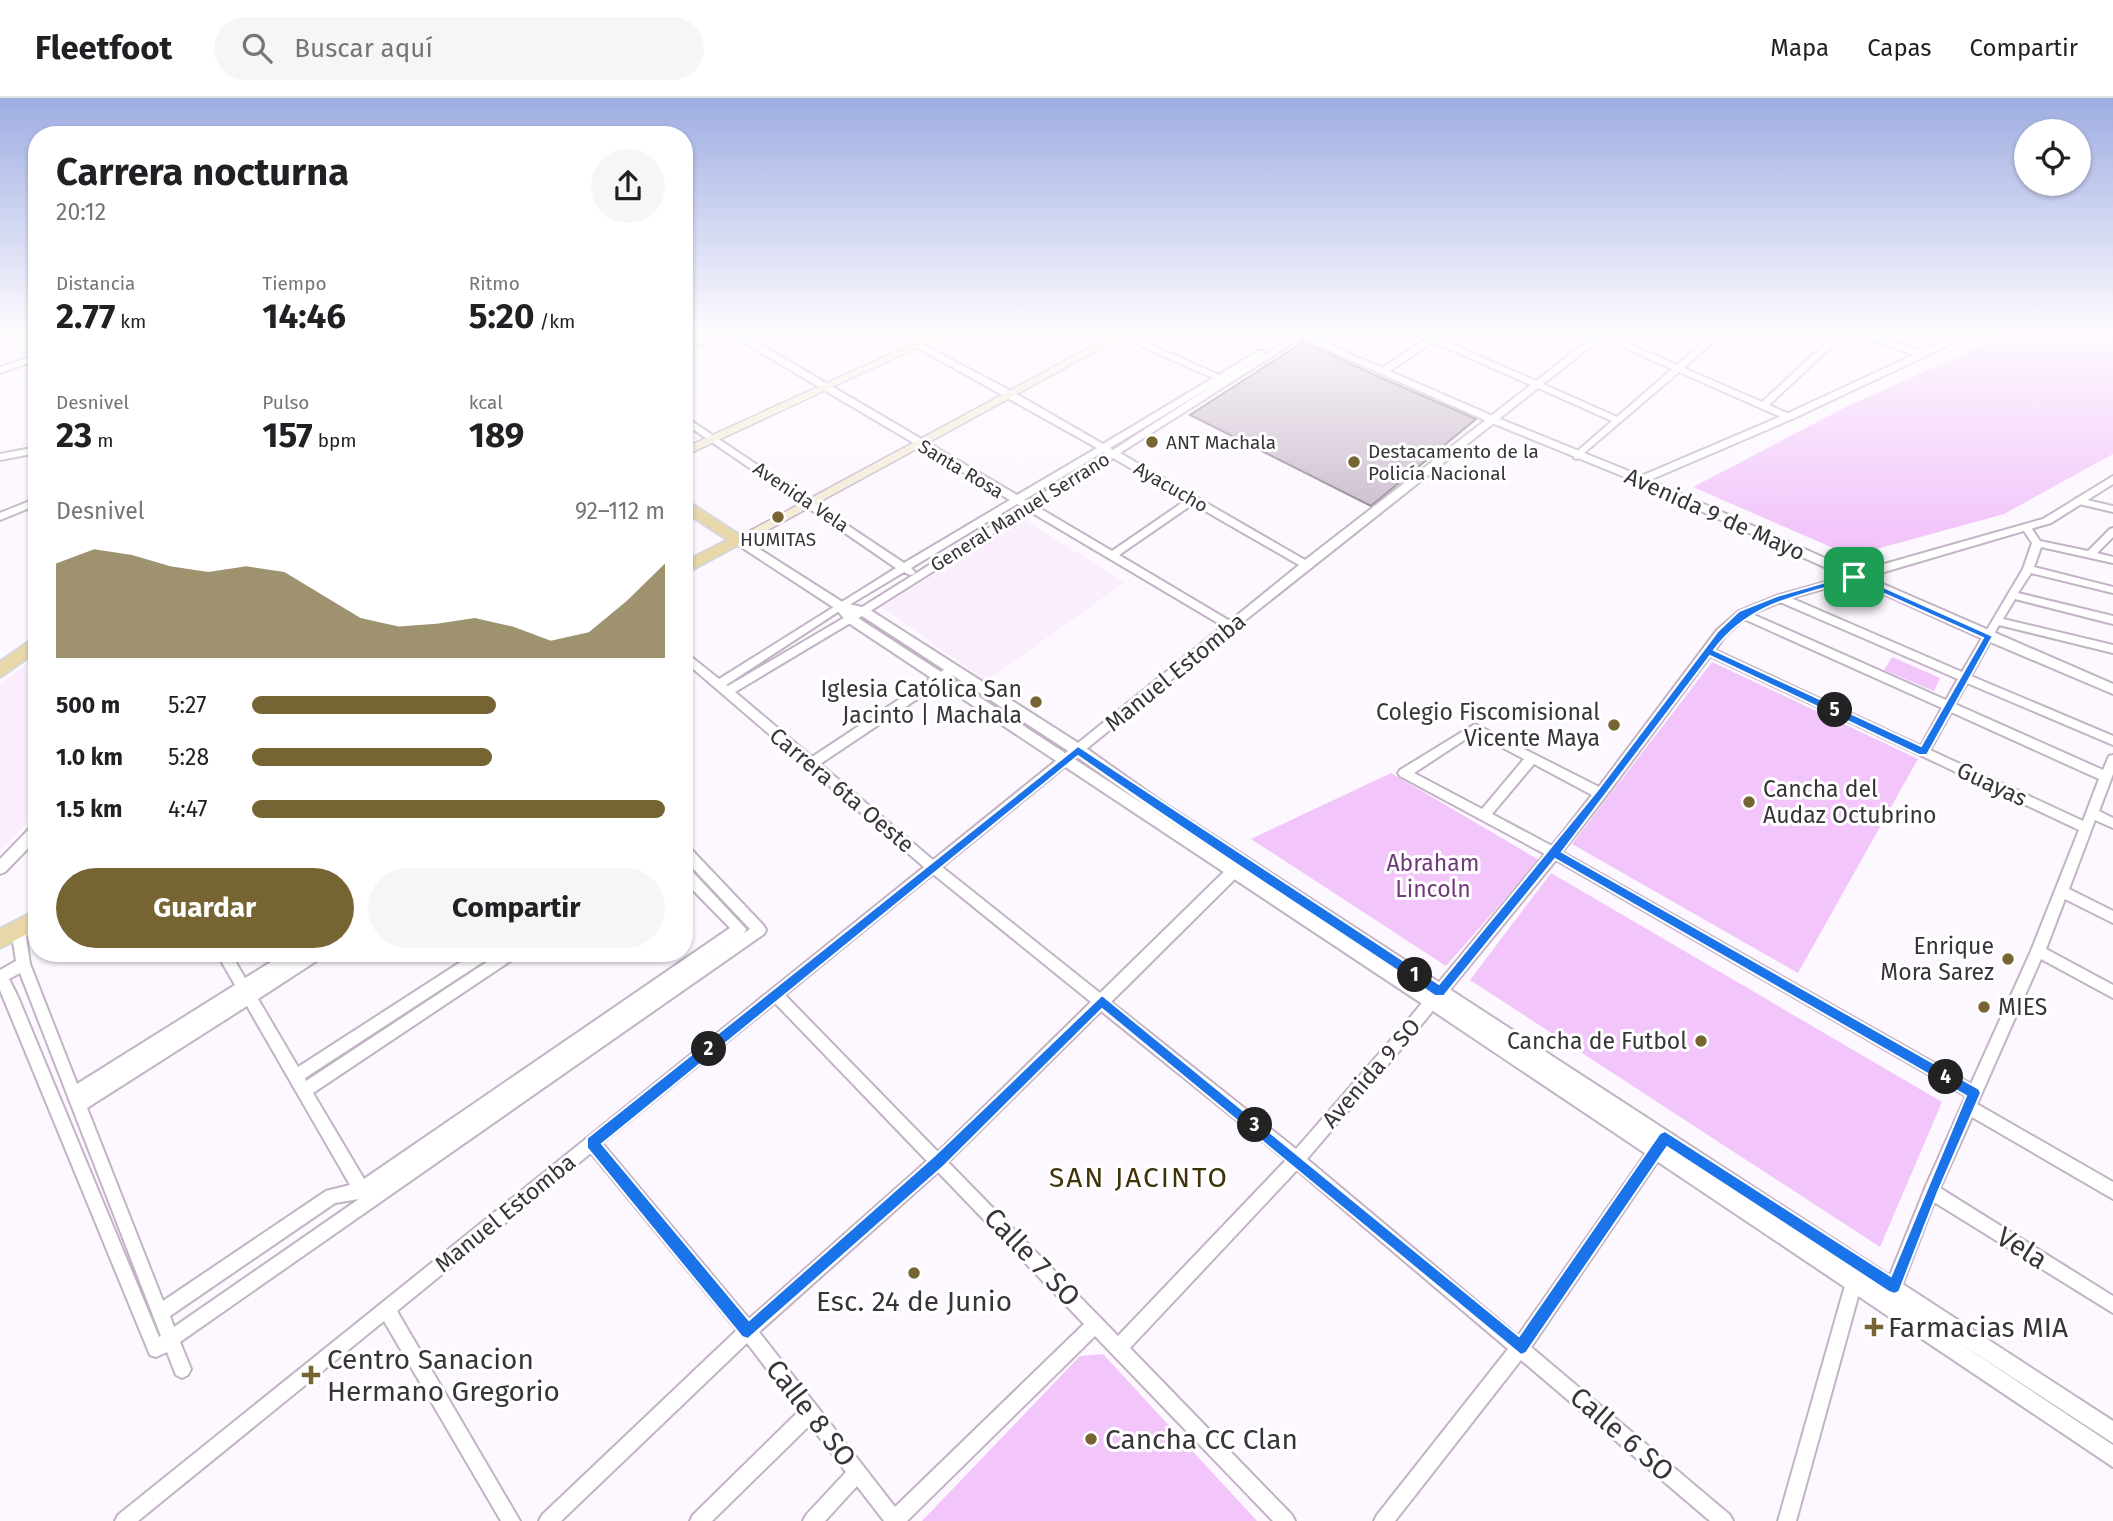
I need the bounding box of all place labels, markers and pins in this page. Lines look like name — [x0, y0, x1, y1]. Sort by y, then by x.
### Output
place label: ANT Machala — [1166, 431, 1276, 454]
marker: ANT Machala — [1144, 434, 1160, 450]
place label: Destacamento de la Policía Nacional — [1368, 440, 1539, 485]
marker: Destacamento de la Policía Nacional — [1346, 454, 1362, 470]
marker: HUMITAS — [770, 509, 786, 525]
place label: HUMITAS — [740, 528, 816, 551]
pin — [1824, 547, 1884, 607]
place label: Iglesia Católica San Jacinto | Machala — [821, 675, 1022, 729]
pin: 5 — [1818, 692, 1853, 728]
marker: Iglesia Católica San Jacinto | Machala — [1028, 694, 1044, 710]
place label: Colegio Fiscomisional Vicente Maya — [1376, 698, 1600, 752]
marker: Colegio Fiscomisional Vicente Maya — [1606, 717, 1622, 733]
place label: Cancha del Audaz Octubrino — [1763, 775, 1937, 829]
marker: Cancha del Audaz Octubrino — [1741, 794, 1757, 810]
place label: Enrique Mora Sarez — [1880, 932, 1994, 986]
marker: Enrique Mora Sarez — [2000, 951, 2016, 967]
pin: 1 — [1398, 958, 1432, 992]
place label: MIES — [1998, 993, 2047, 1021]
marker: MIES — [1976, 999, 1992, 1015]
place label: Cancha de Futbol — [1507, 1027, 1687, 1055]
pin: 2 — [692, 1032, 726, 1066]
marker: Cancha de Futbol — [1693, 1033, 1709, 1049]
pin: 4 — [1928, 1060, 1964, 1094]
pin: 3 — [1238, 1108, 1272, 1142]
marker: Esc. 24 de Junio — [906, 1265, 922, 1281]
place label: Esc. 24 de Junio — [816, 1285, 1012, 1318]
place label: Farmacias MIA — [1888, 1311, 2068, 1344]
marker: Farmacias MIA — [1866, 1319, 1882, 1335]
place label: Centro Sanacion Hermano Gregorio — [327, 1343, 560, 1408]
marker: Centro Sanacion Hermano Gregorio — [301, 1365, 321, 1385]
place label: Cancha CC Clan — [1105, 1423, 1298, 1456]
marker: Cancha CC Clan — [1083, 1431, 1099, 1447]

